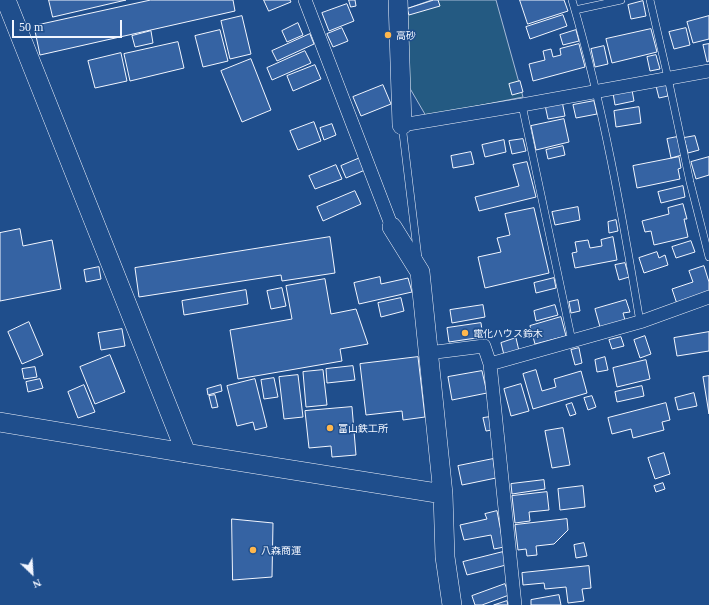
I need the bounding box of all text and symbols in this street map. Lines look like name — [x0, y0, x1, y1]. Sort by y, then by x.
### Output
scale bar — [14, 12, 124, 38]
text: 50 m — [19, 20, 43, 34]
place label: 高砂 — [396, 29, 416, 41]
marker: 高砂 — [383, 30, 393, 40]
place label: 電化ハウス鈴木 — [473, 327, 543, 339]
marker: 電化ハウス鈴木 — [460, 328, 470, 338]
place label: 富山鉄工所 — [338, 422, 388, 434]
marker: 富山鉄工所 — [325, 423, 335, 433]
place label: 八森商運 — [261, 544, 301, 556]
marker: 八森商運 — [248, 545, 258, 555]
north arrow — [12, 553, 52, 593]
text: N — [31, 577, 43, 591]

